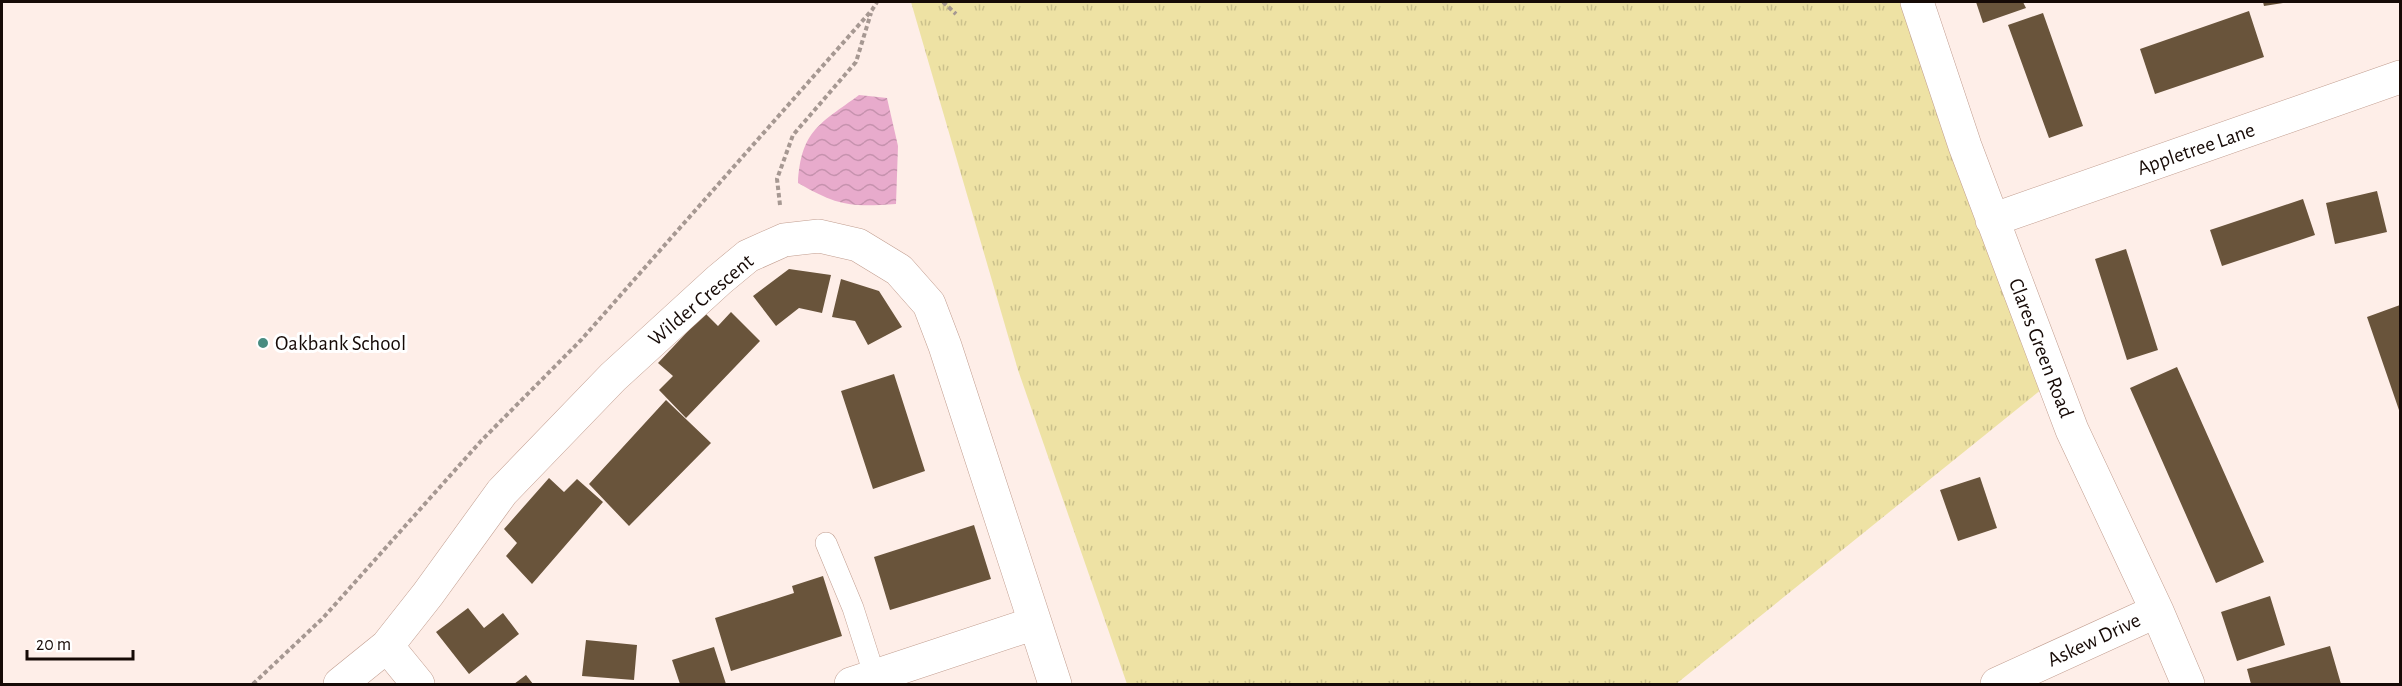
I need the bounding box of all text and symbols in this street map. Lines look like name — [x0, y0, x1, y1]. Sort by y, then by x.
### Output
street label: Appletree Lane — [2134, 119, 2258, 179]
street label: Wilder Crescent — [645, 250, 758, 350]
street label: Clares Green Road — [2005, 275, 2077, 421]
place label: Oakbank School — [275, 333, 406, 354]
marker: Oakbank School — [256, 336, 270, 350]
street label: Askew Drive — [2044, 609, 2144, 671]
scale bar — [27, 623, 134, 661]
text: 20 m — [36, 636, 71, 654]

